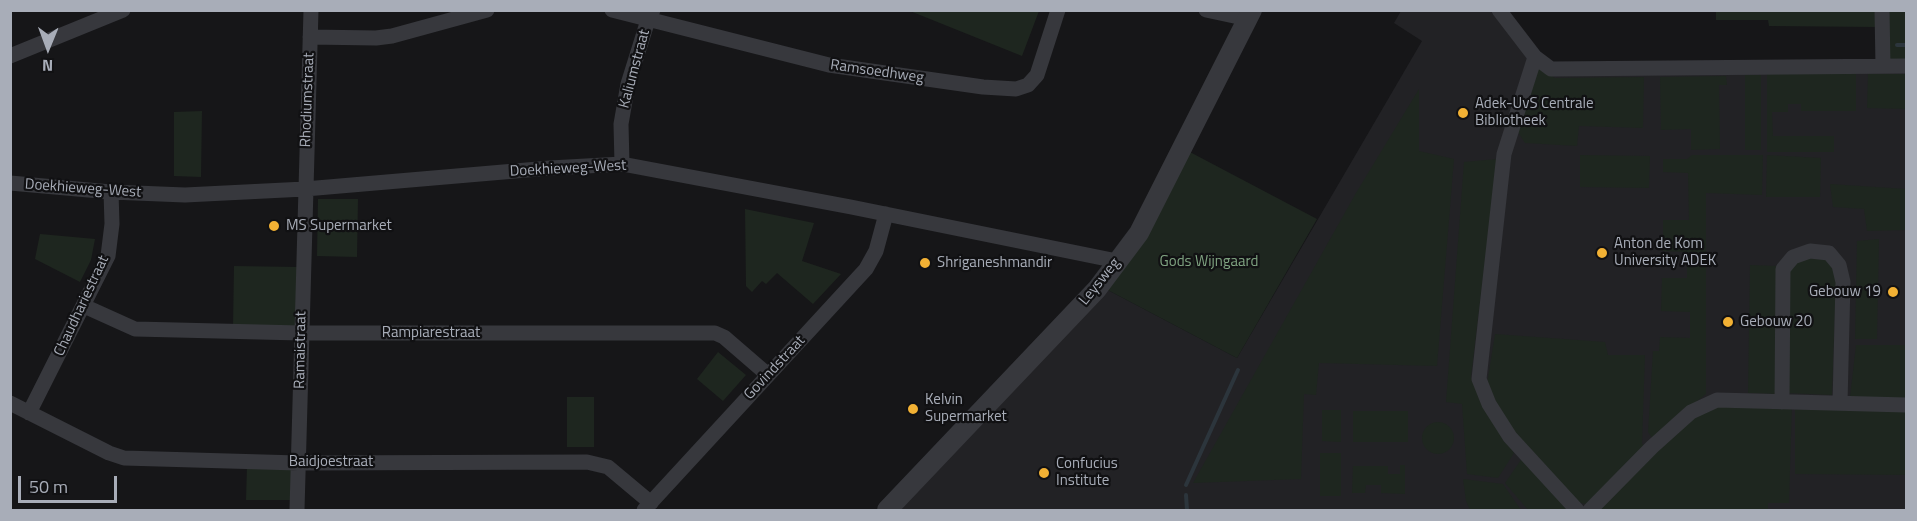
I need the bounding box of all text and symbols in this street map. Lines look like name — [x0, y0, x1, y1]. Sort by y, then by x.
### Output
north arrow — [18, 18, 78, 78]
street label: Kaliumstraat — [616, 28, 654, 110]
street label: Rhodiumstraat — [297, 52, 319, 148]
text: N — [42, 54, 53, 78]
street label: Ramsoedhweg — [829, 57, 925, 87]
place label: Adek-UvS Centrale Bibliotheek — [1475, 95, 1593, 130]
marker: Adek-UvS Centrale Bibliotheek — [1456, 106, 1470, 120]
street label: Doekhieweg-West — [509, 157, 627, 181]
street label: Doekhieweg-West — [24, 176, 142, 202]
place label: MS Supermarket — [286, 217, 392, 235]
marker: MS Supermarket — [267, 219, 281, 233]
place label: Anton de Kom University ADEK — [1614, 235, 1716, 270]
marker: Anton de Kom University ADEK — [1595, 246, 1609, 260]
street label: Chaudhariestraat — [51, 253, 113, 359]
park label: Gods Wijngaard — [1160, 253, 1258, 271]
place label: Shriganeshmandir — [937, 254, 1052, 272]
street label: Leysweg — [1076, 255, 1124, 309]
marker: Shriganeshmandir — [918, 256, 932, 270]
place label: Gebouw 19 — [1809, 283, 1881, 301]
marker: Gebouw 19 — [1886, 285, 1900, 299]
street label: Ramaistraat — [291, 311, 311, 389]
place label: Gebouw 20 — [1740, 313, 1812, 331]
marker: Gebouw 20 — [1721, 315, 1735, 329]
street label: Rampiarestraat — [382, 324, 480, 342]
street label: Govindstraat — [741, 332, 809, 404]
place label: Kelvin Supermarket — [925, 391, 1007, 426]
marker: Kelvin Supermarket — [906, 402, 920, 416]
street label: Baidjoestraat — [289, 453, 373, 471]
place label: Confucius Institute — [1056, 455, 1118, 490]
scale bar — [21, 464, 120, 502]
marker: Confucius Institute — [1037, 466, 1051, 480]
text: 50 m — [29, 473, 68, 500]

